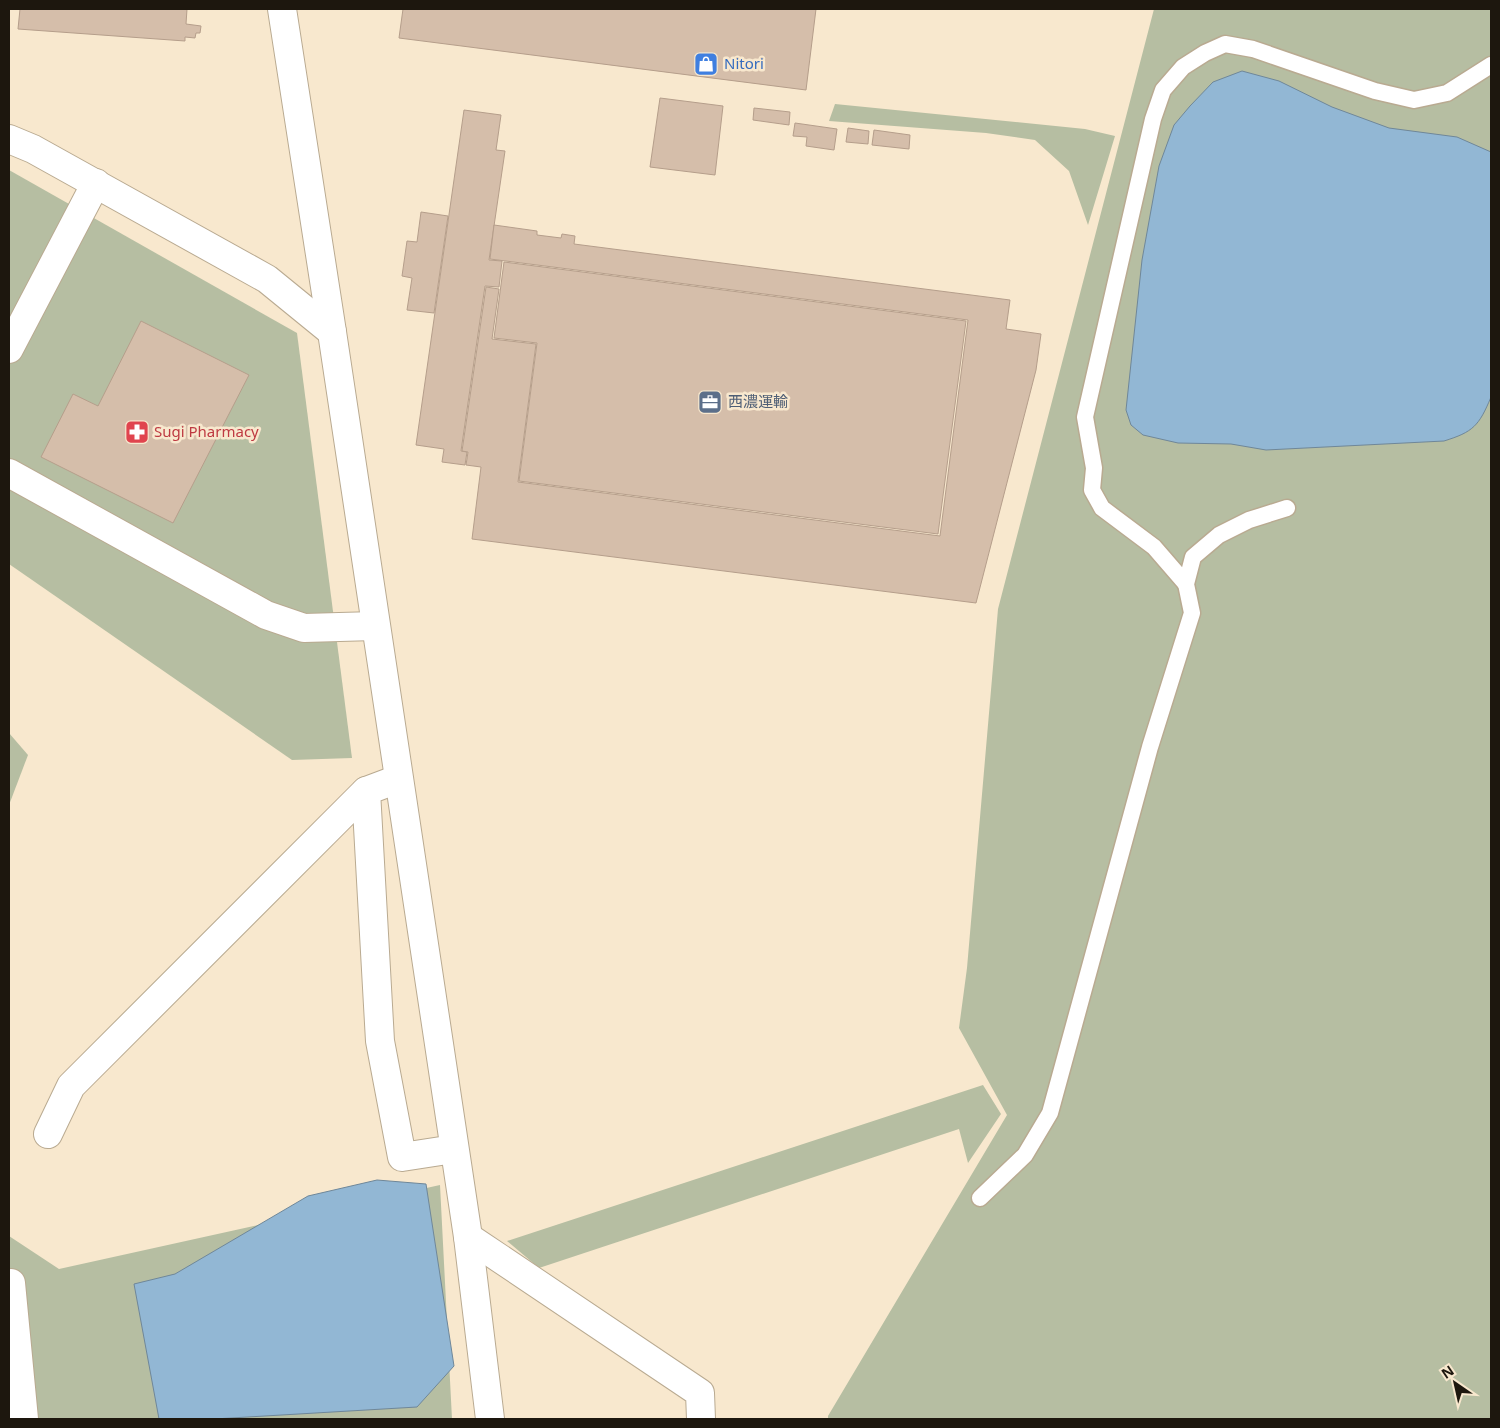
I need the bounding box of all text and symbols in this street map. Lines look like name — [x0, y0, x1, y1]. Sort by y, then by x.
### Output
shop icon: Nitori — [693, 51, 719, 77]
place label: Nitori — [724, 53, 764, 73]
office icon: 西濃運輸 — [697, 389, 723, 415]
place label: 西濃運輸 — [728, 391, 788, 411]
pharmacy icon: Sugi Pharmacy — [124, 419, 150, 445]
place label: Sugi Pharmacy — [154, 421, 259, 441]
north arrow — [1430, 1358, 1480, 1408]
text: N — [1437, 1361, 1457, 1383]

